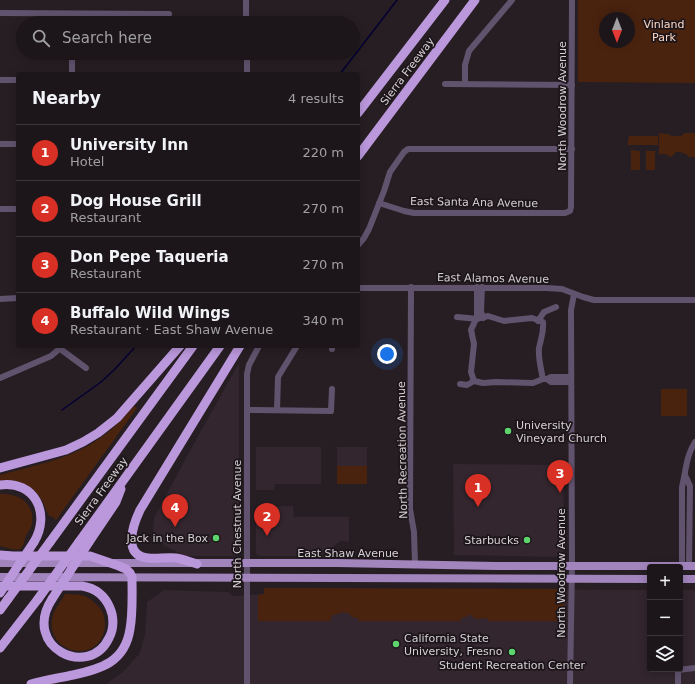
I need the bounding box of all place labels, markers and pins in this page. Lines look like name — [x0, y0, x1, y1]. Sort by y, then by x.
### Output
place label: University Vineyard Church — [516, 419, 607, 445]
marker: University Vineyard Church — [503, 426, 513, 436]
pin: 3 — [547, 460, 573, 493]
pin: 1 — [465, 474, 491, 507]
pin: 4 — [162, 494, 188, 527]
pin: 2 — [254, 503, 280, 536]
place label: Jack in the Box — [126, 532, 208, 545]
marker: Jack in the Box — [211, 533, 221, 543]
place label: Starbucks — [464, 534, 519, 547]
marker: Starbucks — [522, 535, 532, 545]
place label: California State University, Fresno — [404, 632, 503, 658]
marker: California State University, Fresno — [391, 639, 401, 649]
marker: Student Recreation Center — [507, 647, 517, 657]
place label: Student Recreation Center — [439, 659, 586, 672]

